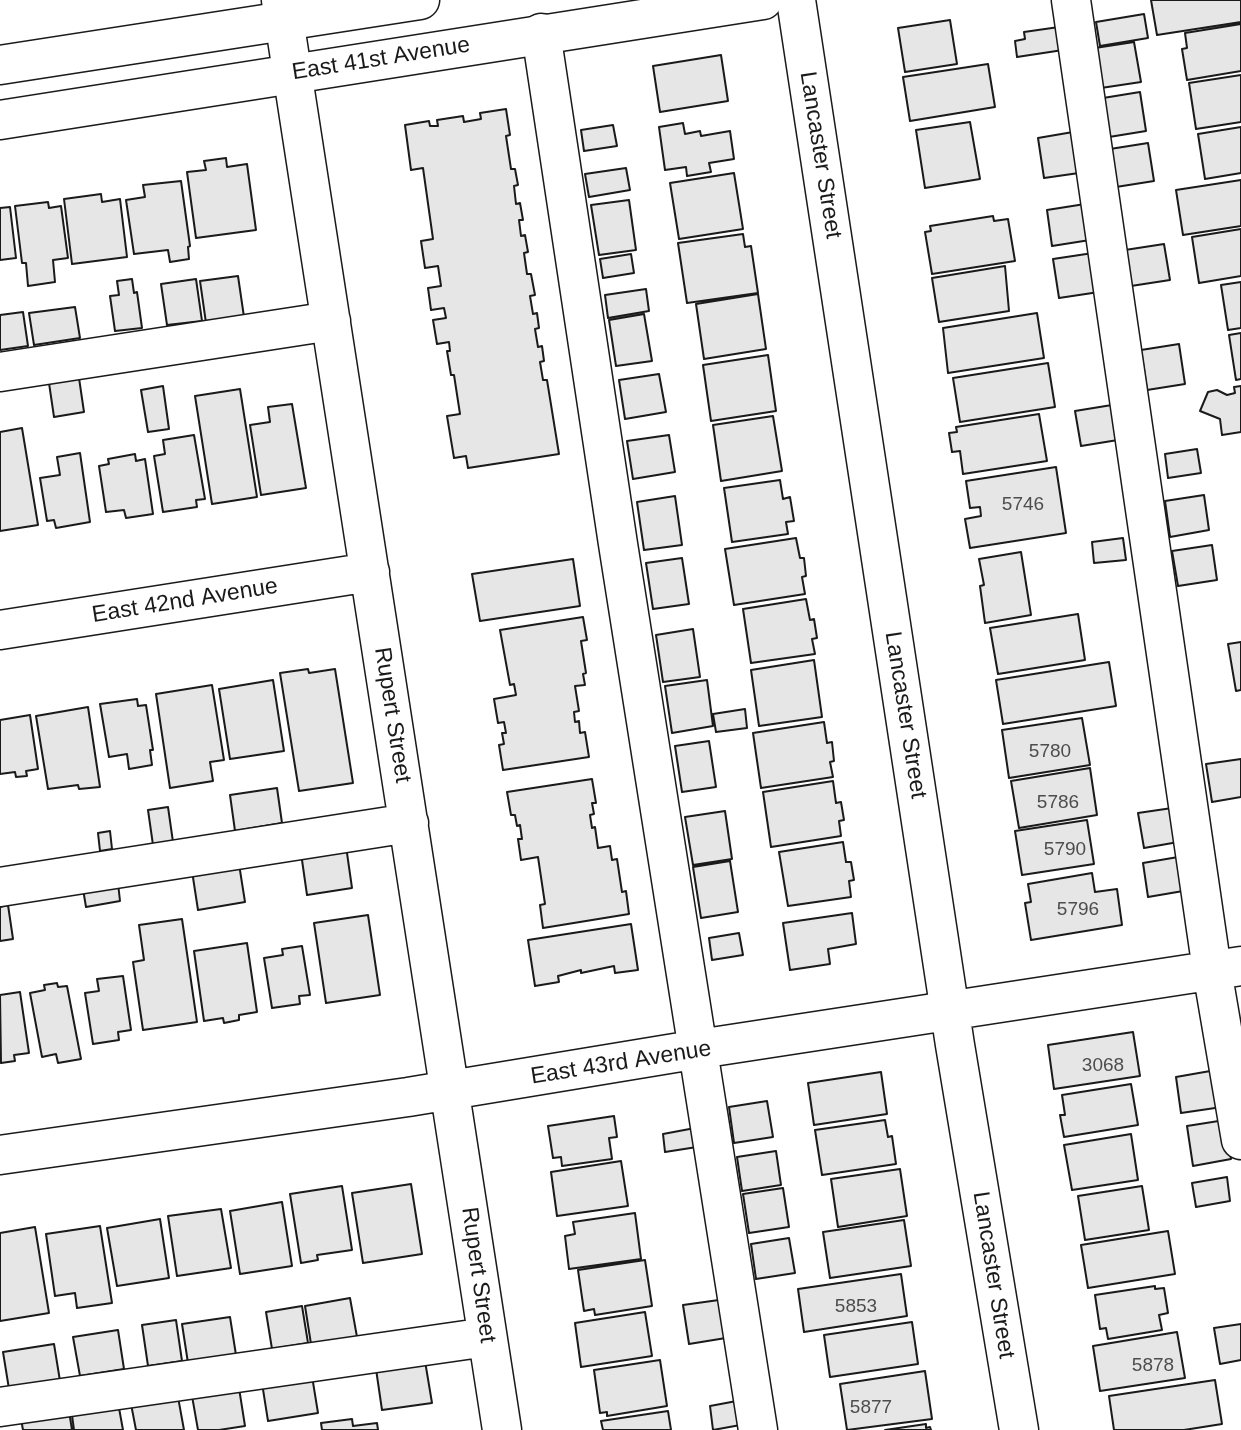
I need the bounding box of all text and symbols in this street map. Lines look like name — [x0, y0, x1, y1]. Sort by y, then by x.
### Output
street label: East 41st Avenue — [290, 31, 472, 87]
street label: Lancaster Street — [793, 69, 847, 241]
house number: 5746 — [1002, 494, 1044, 516]
street label: East 42nd Avenue — [90, 573, 280, 629]
street label: Lancaster Street — [878, 629, 932, 801]
street label: Rupert Street — [368, 645, 416, 785]
house number: 5780 — [1029, 741, 1071, 763]
house number: 5786 — [1037, 792, 1079, 814]
house number: 5790 — [1044, 839, 1086, 861]
house number: 5796 — [1057, 899, 1099, 921]
street label: East 43rd Avenue — [529, 1035, 713, 1091]
house number: 3068 — [1082, 1055, 1124, 1077]
street label: Lancaster Street — [966, 1189, 1020, 1361]
street label: Rupert Street — [455, 1205, 501, 1345]
house number: 5853 — [835, 1296, 877, 1318]
house number: 5878 — [1132, 1355, 1174, 1377]
house number: 5877 — [850, 1397, 892, 1419]

